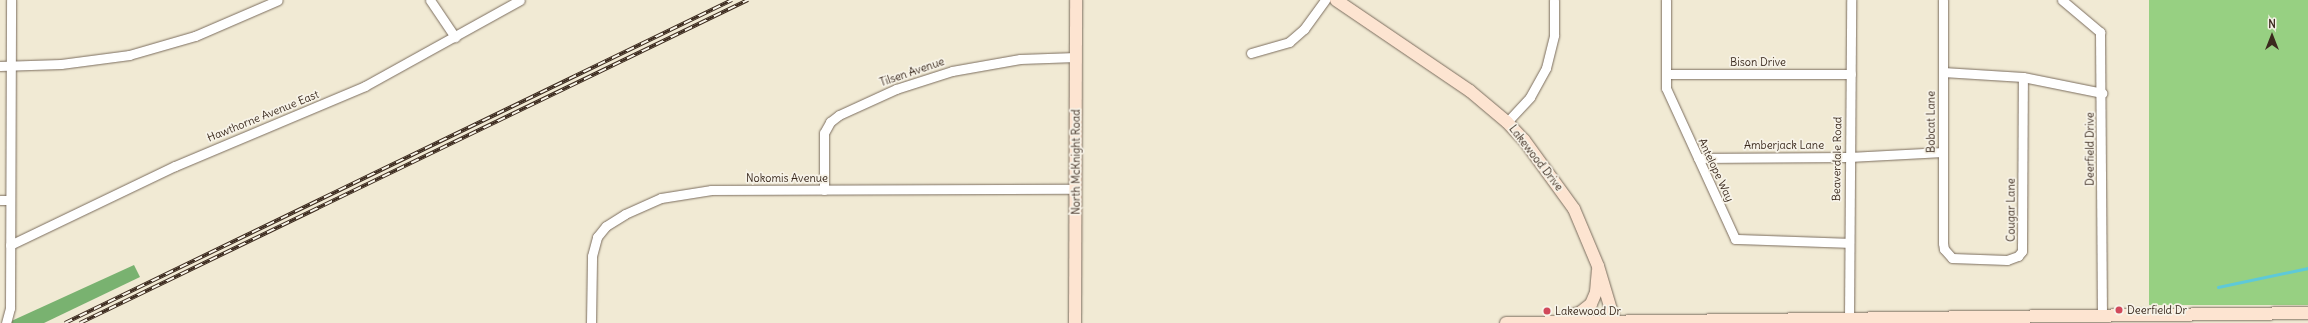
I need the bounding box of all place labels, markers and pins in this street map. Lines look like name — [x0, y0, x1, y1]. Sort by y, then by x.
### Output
place label: Deerfield Dr — [2127, 303, 2187, 317]
place label: Lakewood Dr — [1555, 304, 1621, 318]
marker: Deerfield Dr — [2114, 305, 2124, 315]
marker: Lakewood Dr — [1542, 306, 1552, 316]

